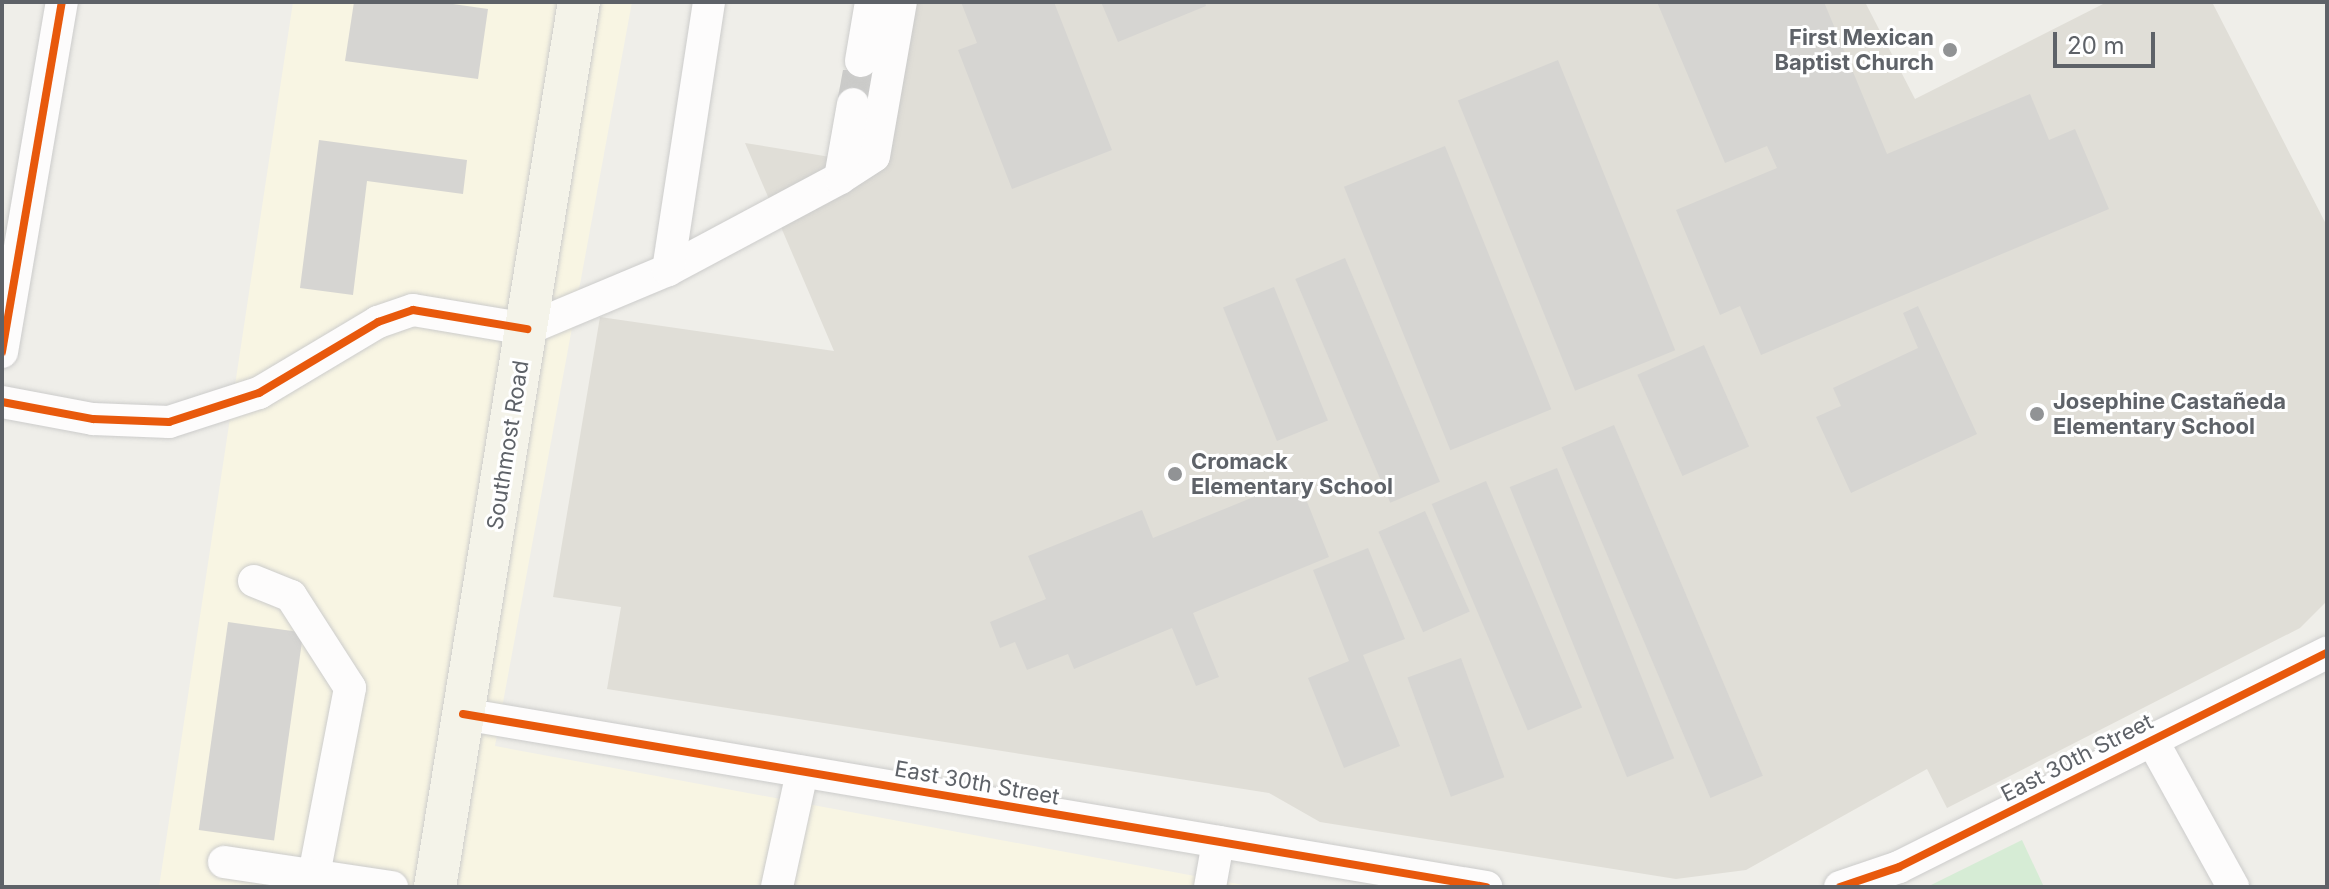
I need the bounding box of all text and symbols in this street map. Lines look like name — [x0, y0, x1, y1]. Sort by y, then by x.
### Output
scale bar — [2057, 16, 2159, 66]
place label: First Mexican Baptist Church — [1774, 24, 1934, 76]
text: 20 m — [2067, 31, 2125, 60]
marker: First Mexican Baptist Church — [1941, 41, 1959, 59]
street label: Southmost Road — [482, 358, 534, 532]
place label: Josephine Castañeda Elementary School — [2053, 388, 2286, 440]
marker: Josephine Castañeda Elementary School — [2028, 405, 2046, 423]
place label: Cromack Elementary School — [1191, 448, 1393, 500]
marker: Cromack Elementary School — [1166, 465, 1184, 483]
street label: East 30th Street — [1997, 708, 2157, 808]
street label: East 30th Street — [893, 756, 1061, 810]

